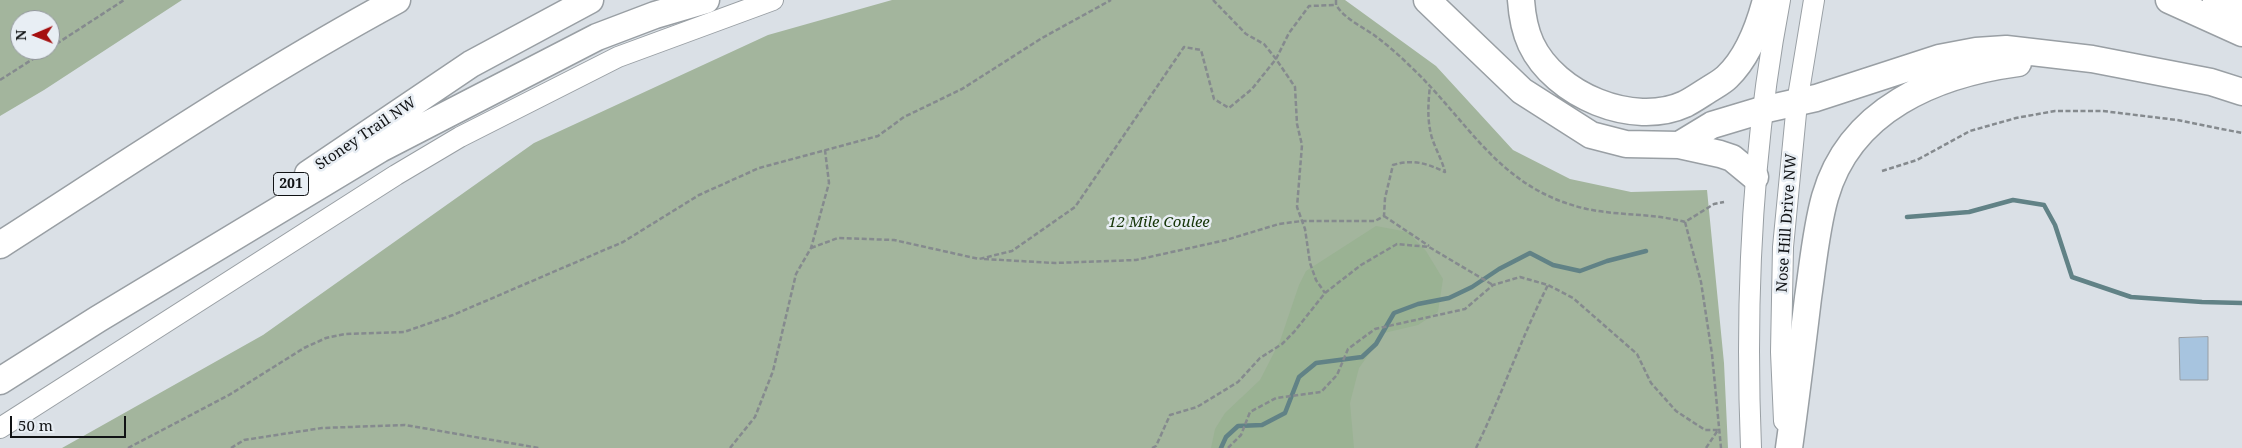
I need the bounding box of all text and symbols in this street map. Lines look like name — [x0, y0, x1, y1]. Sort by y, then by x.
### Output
north arrow — [10, 10, 60, 60]
text: N — [11, 30, 30, 41]
street label: Stoney Trail NW — [312, 94, 420, 174]
street label: Nose Hill Drive NW — [1773, 153, 1801, 293]
road number: 201 — [274, 172, 308, 195]
park label: 12 Mile Coulee — [1108, 214, 1210, 232]
scale bar — [12, 406, 129, 438]
text: 50 m — [18, 415, 53, 435]

